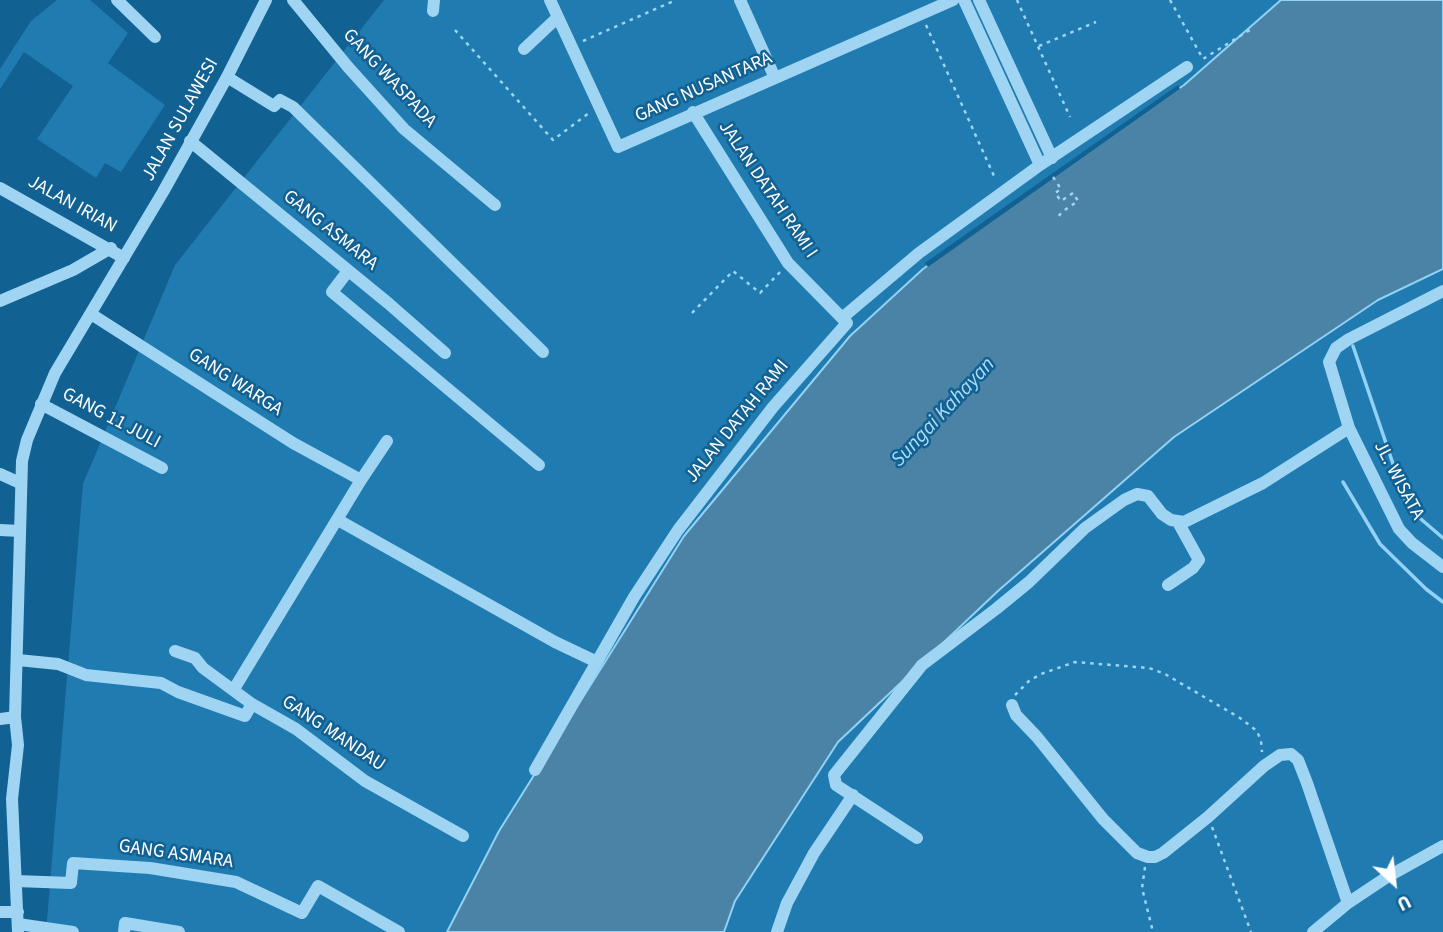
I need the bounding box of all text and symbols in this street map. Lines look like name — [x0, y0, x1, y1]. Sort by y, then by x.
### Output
street label: GANG WASPADA — [337, 25, 441, 133]
street label: GANG NUSANTARA — [632, 48, 776, 128]
street label: JALAN SULAWESI — [138, 54, 224, 186]
street label: JALAN DATAH RAMI I — [713, 117, 821, 263]
street label: JALAN IRIAN — [23, 171, 121, 239]
street label: GANG ASMARA — [278, 186, 382, 276]
street label: GANG WARGA — [184, 344, 286, 422]
water label: Sungai Kahayan — [887, 353, 1001, 473]
street label: JALAN DATAH RAMI — [681, 356, 795, 488]
street label: GANG 11 JULI — [58, 384, 164, 454]
street label: JL. WISATA — [1368, 438, 1428, 524]
street label: GANG MANDAU — [277, 691, 389, 777]
street label: GANG ASMARA — [117, 836, 235, 874]
north arrow — [1359, 848, 1429, 918]
text: U — [1392, 887, 1416, 917]

